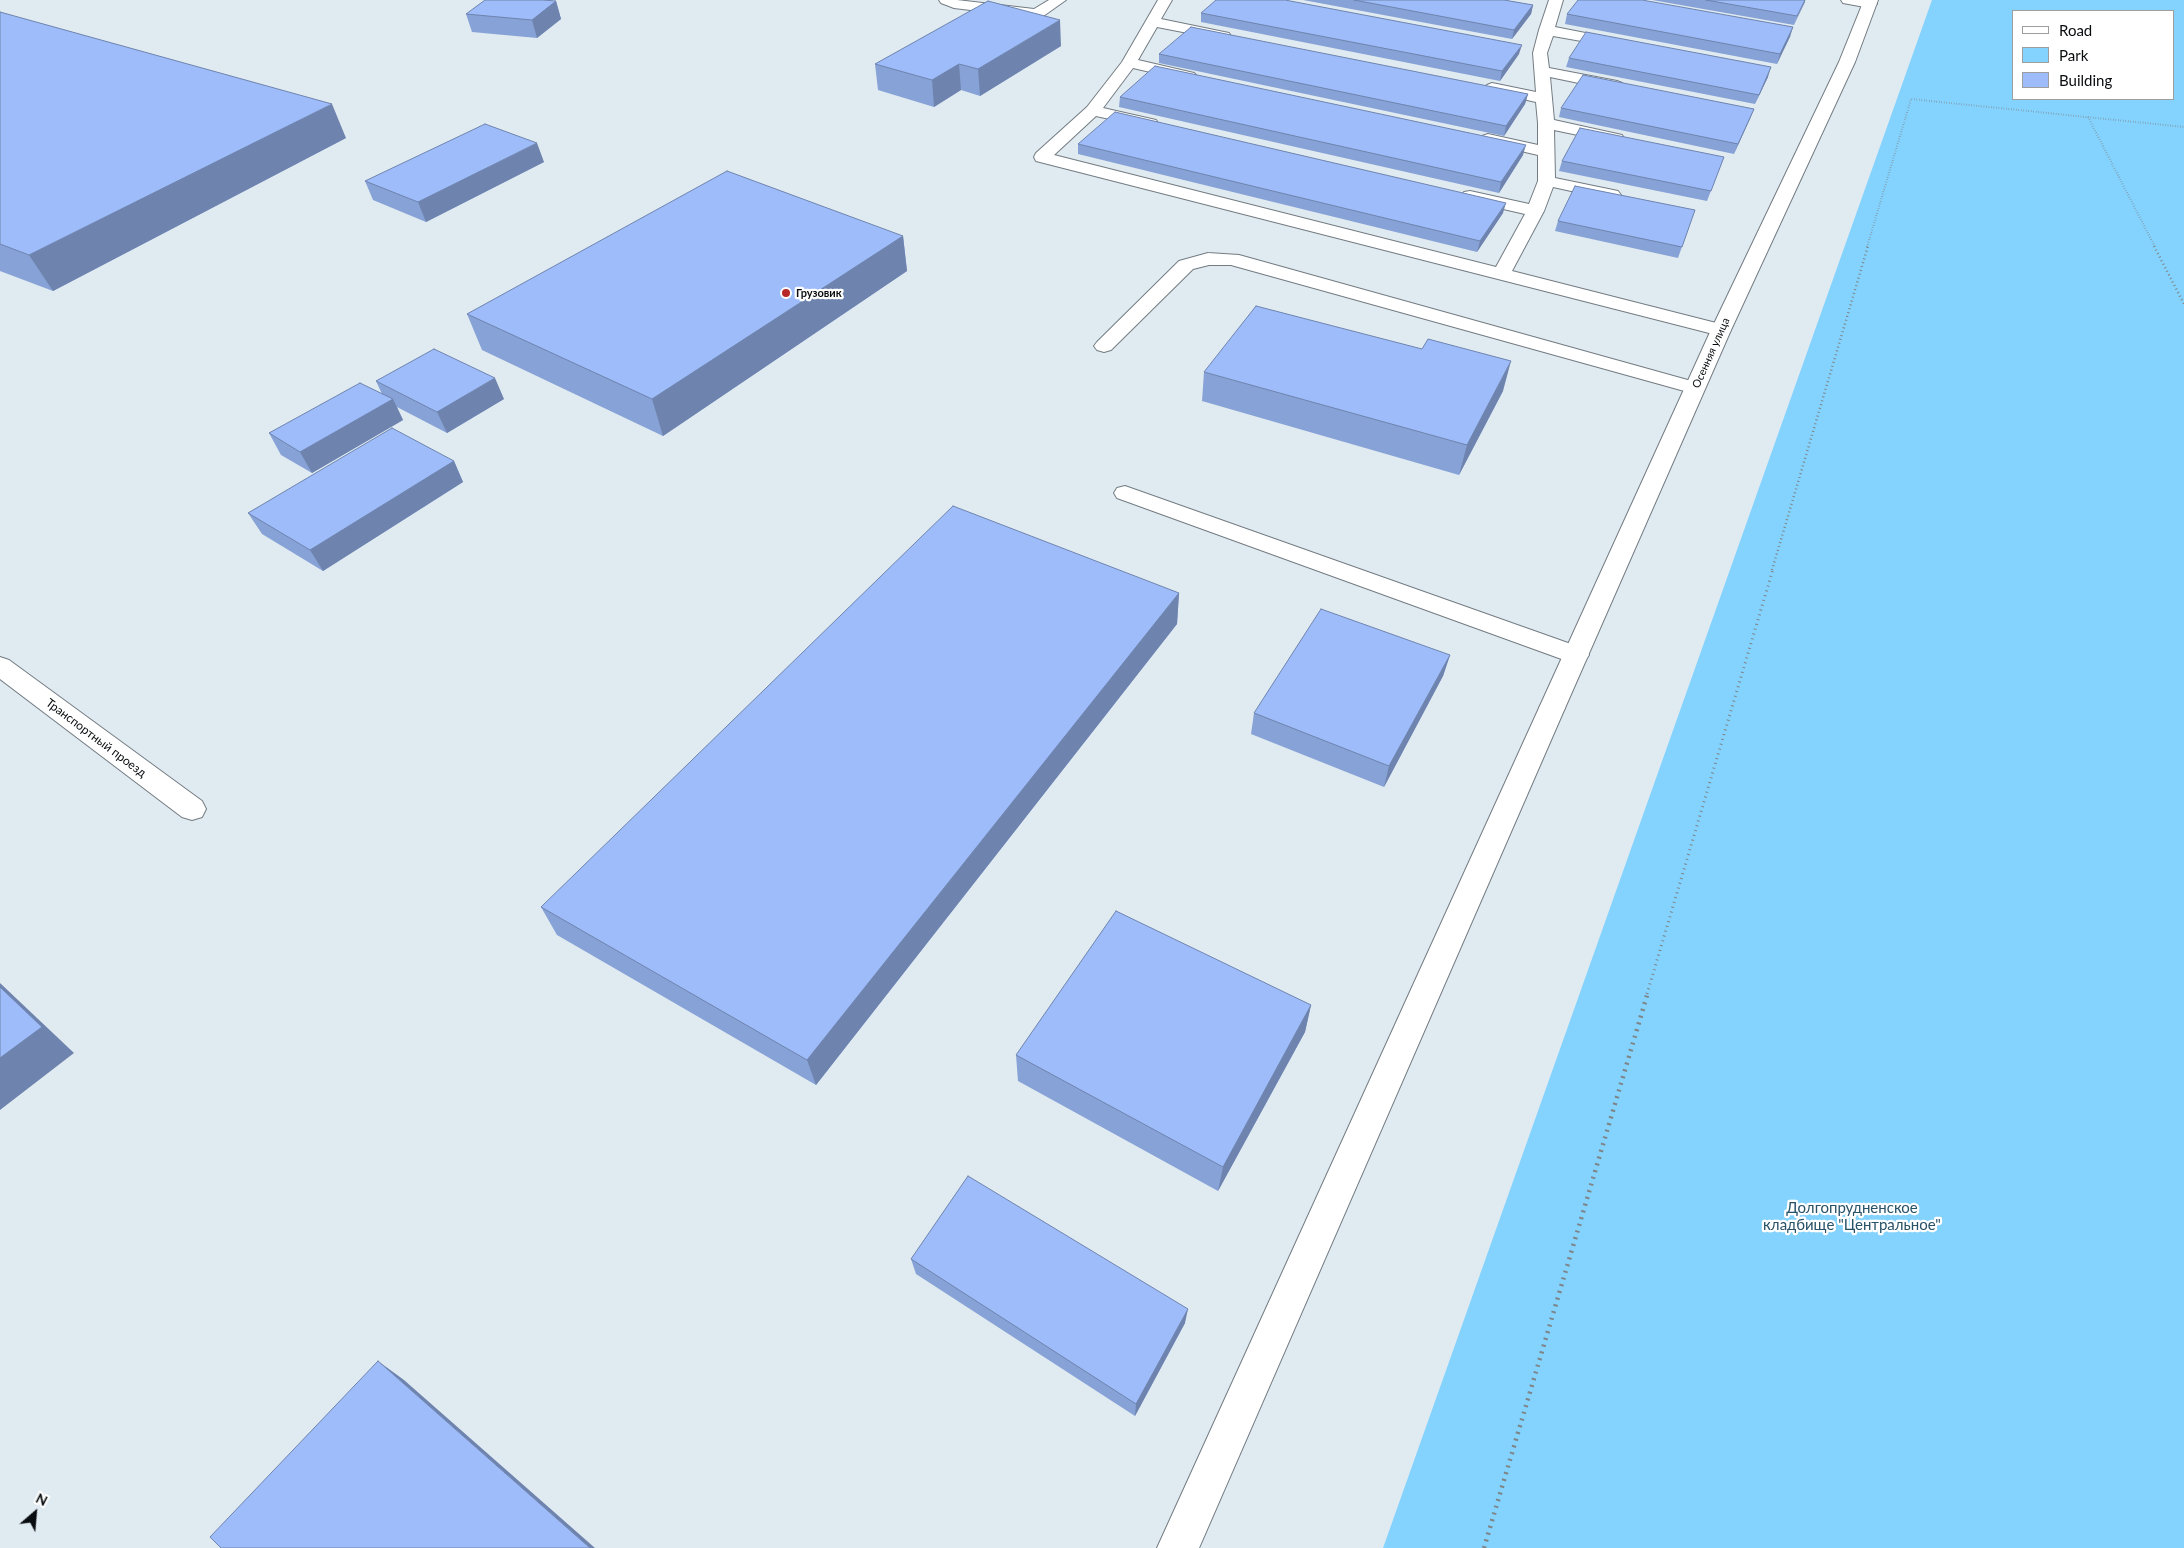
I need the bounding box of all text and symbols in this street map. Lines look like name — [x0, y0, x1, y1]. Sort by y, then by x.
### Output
legend — [2012, 10, 2174, 100]
text: Road — [2059, 21, 2092, 39]
text: Park — [2059, 46, 2088, 64]
text: Building — [2059, 71, 2112, 89]
place label: Грузовик — [796, 286, 842, 300]
marker: Грузовик — [780, 287, 792, 299]
street label: Осенняя улица — [1690, 316, 1732, 390]
street label: Транспортный проезд — [43, 696, 149, 780]
park label: Долгопрудненское кладбище "Центральное" — [1763, 1199, 1941, 1234]
north arrow — [10, 1488, 60, 1538]
text: N — [33, 1489, 51, 1509]

